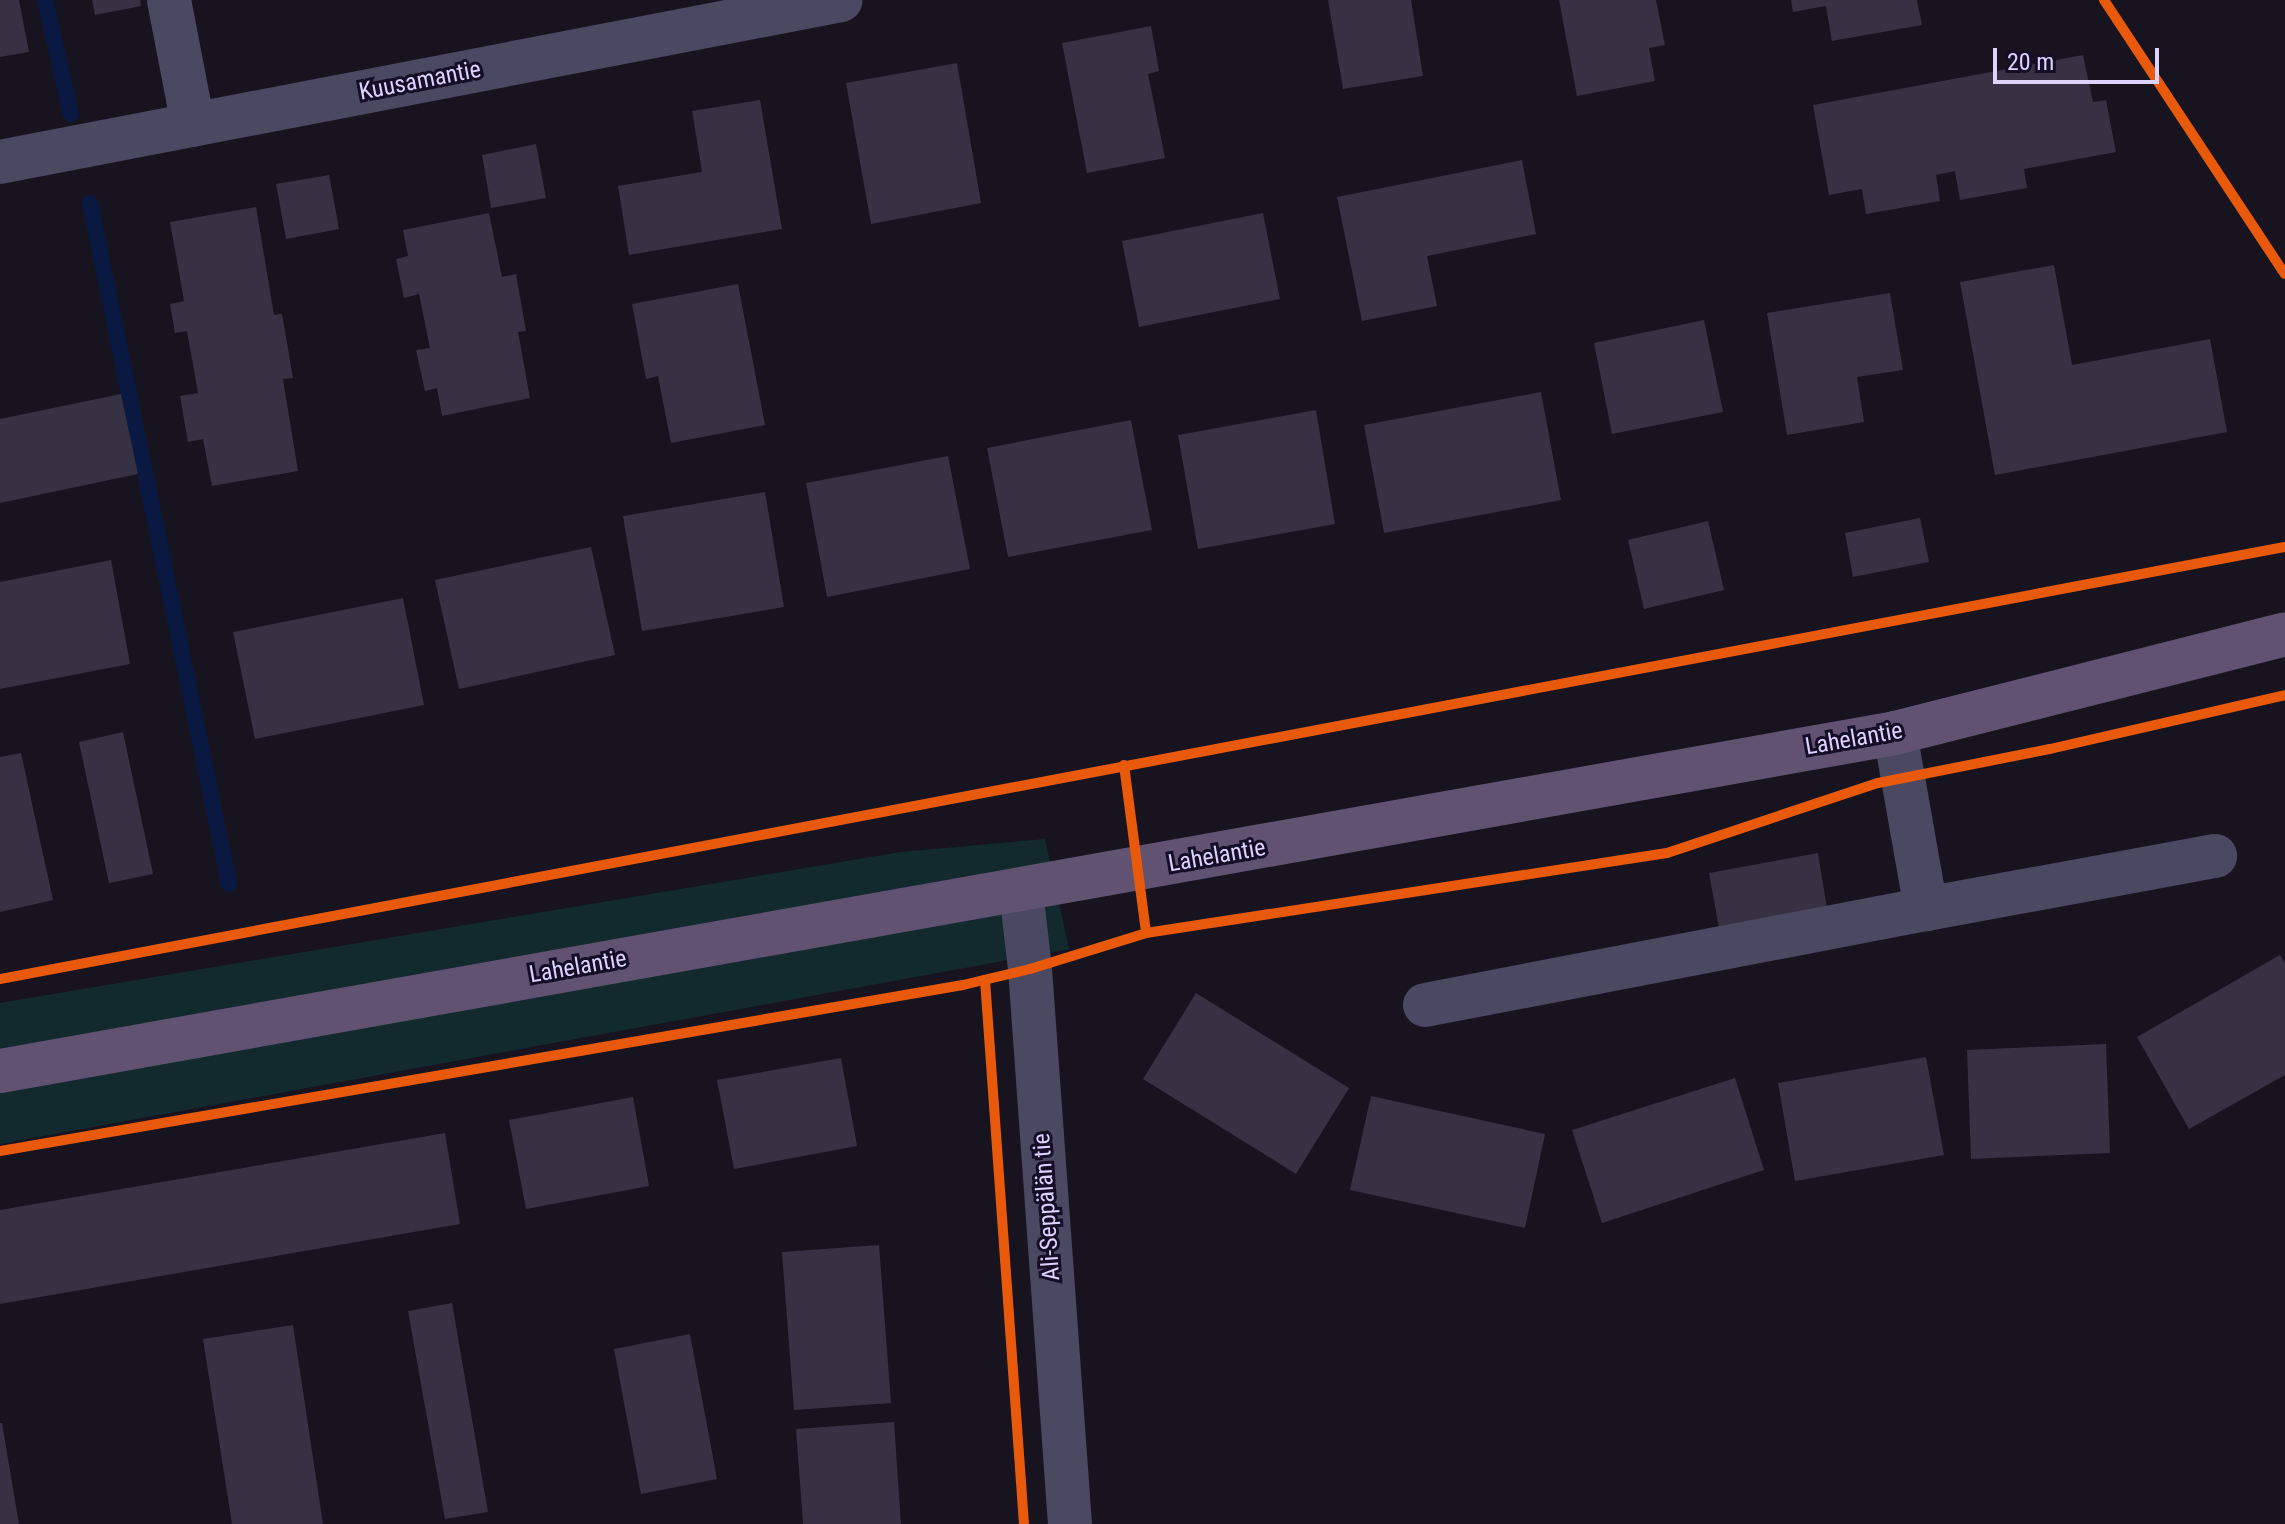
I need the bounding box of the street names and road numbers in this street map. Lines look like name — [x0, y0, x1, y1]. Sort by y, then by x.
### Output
street label: Kuusamantie — [357, 55, 483, 107]
street label: Lahelantie — [1803, 716, 1905, 762]
street label: Lahelantie — [1166, 833, 1268, 879]
street label: Lahelantie — [527, 944, 629, 990]
street label: Ali-Seppälän tie — [1027, 1132, 1067, 1282]

